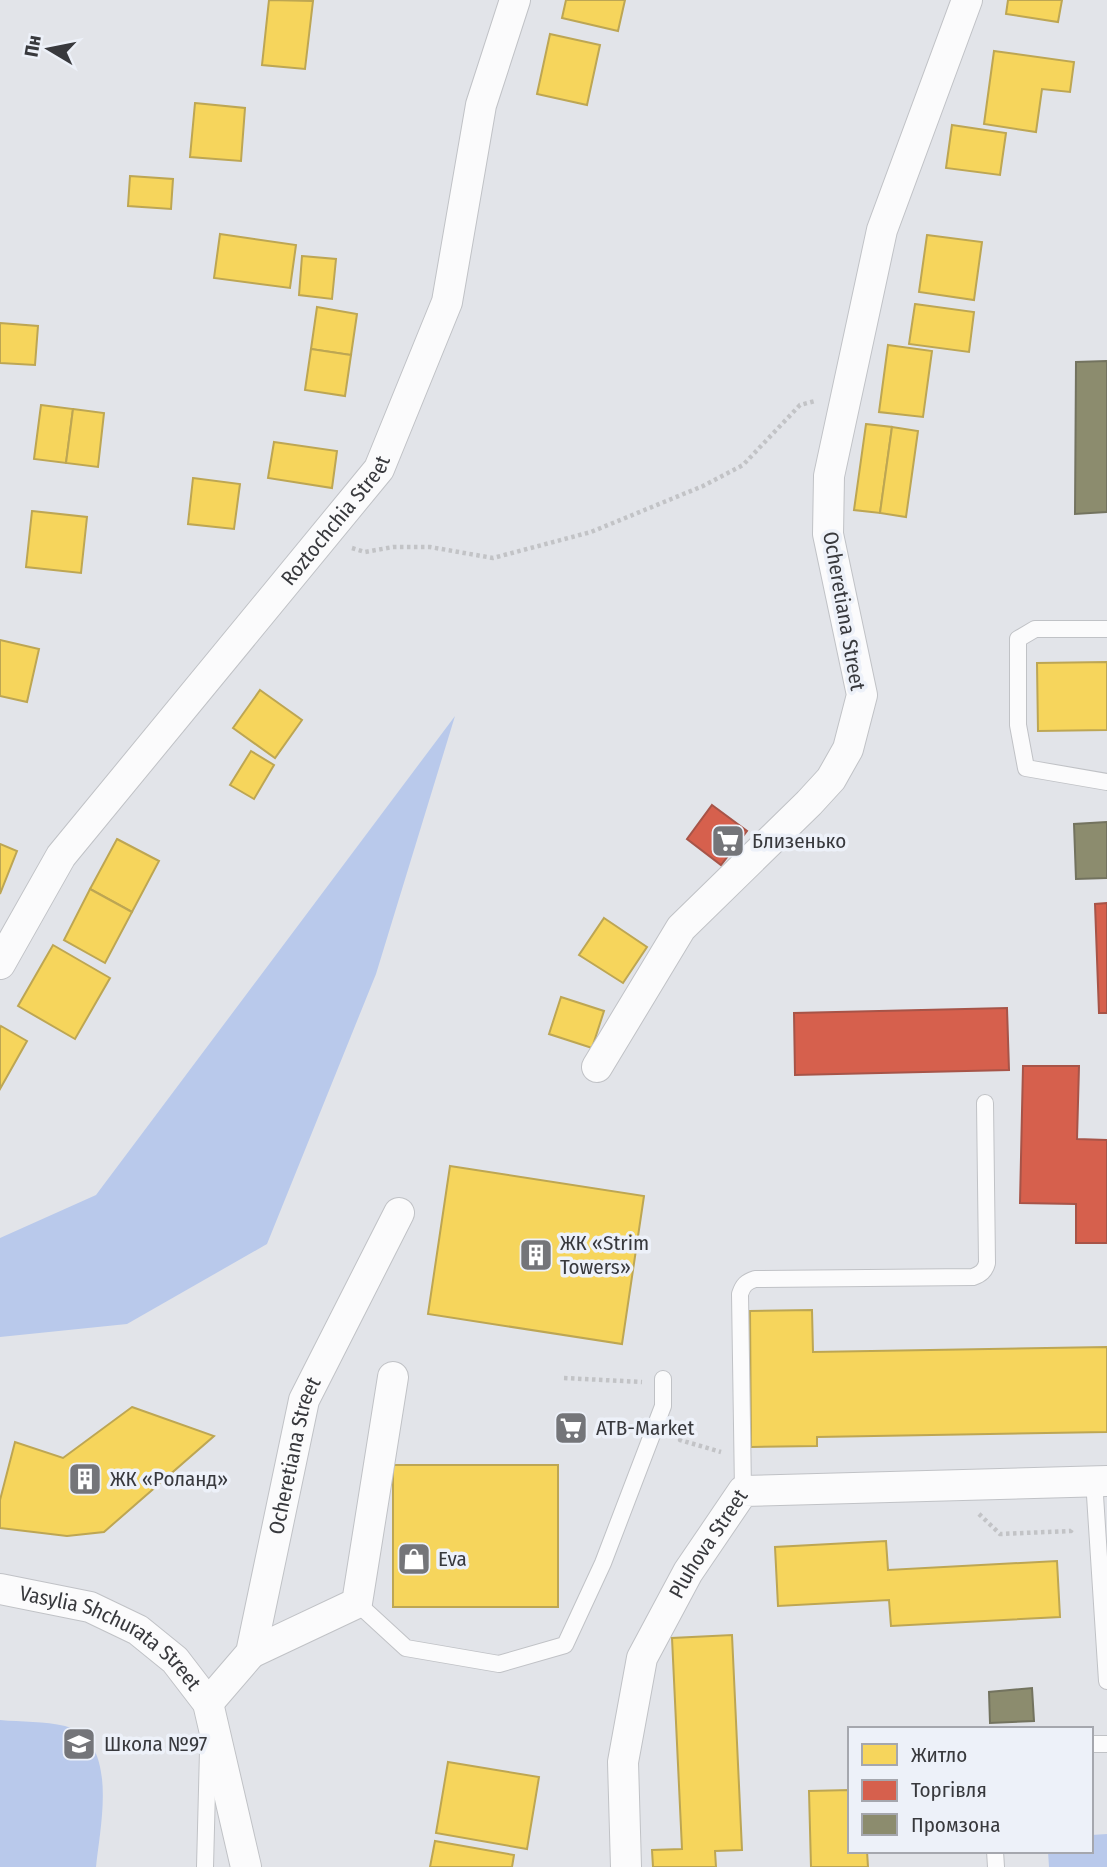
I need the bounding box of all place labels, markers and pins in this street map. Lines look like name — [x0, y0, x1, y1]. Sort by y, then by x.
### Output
supermarket icon: Близенько — [709, 822, 747, 860]
place label: Близенько — [752, 828, 846, 854]
place label: ЖК «Strim Towers» — [560, 1230, 649, 1280]
building icon: ЖК «Strim Towers» — [517, 1236, 555, 1274]
supermarket icon: ATB-Market — [552, 1409, 590, 1447]
place label: ATB-Market — [596, 1415, 694, 1441]
building icon: ЖК «Роланд» — [66, 1460, 104, 1498]
place label: ЖК «Роланд» — [110, 1466, 228, 1492]
shop icon: Eva — [395, 1540, 433, 1578]
place label: Eva — [438, 1546, 467, 1572]
school or university icon: Школа №97 — [60, 1725, 98, 1763]
place label: Школа №97 — [104, 1731, 207, 1757]

